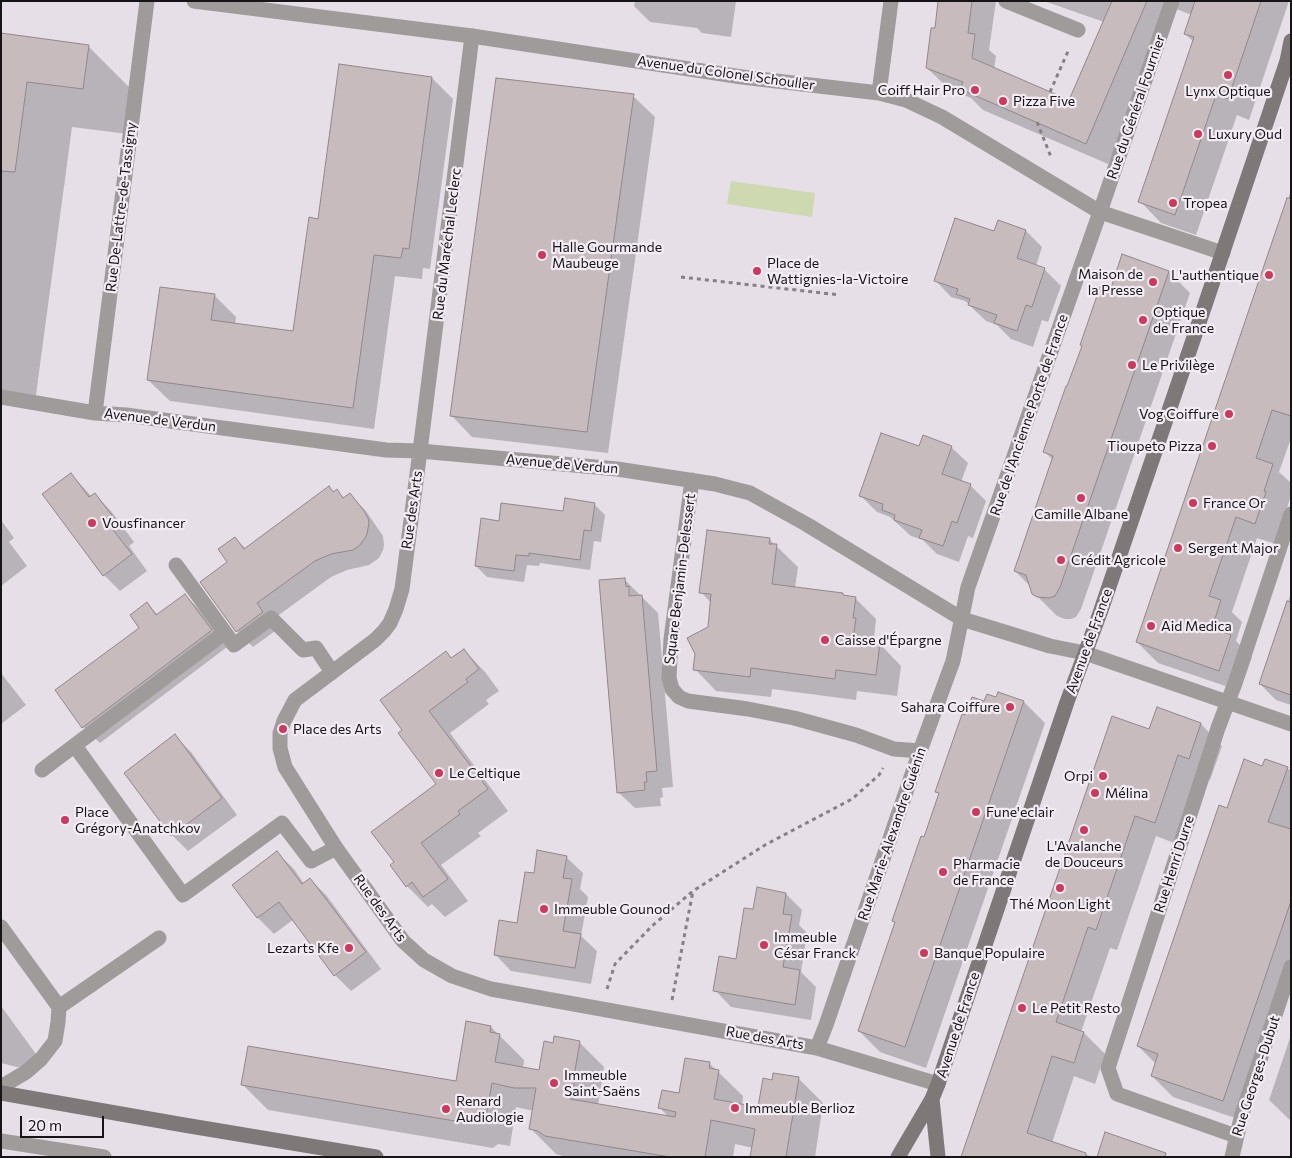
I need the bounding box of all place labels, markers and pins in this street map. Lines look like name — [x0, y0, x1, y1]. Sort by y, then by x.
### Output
marker: Lynx Optique — [1222, 69, 1234, 81]
place label: Coiff Hair Pro — [878, 82, 965, 98]
place label: Lynx Optique — [1185, 83, 1271, 99]
marker: Coiff Hair Pro — [969, 84, 981, 96]
place label: Pizza Five — [1013, 93, 1075, 109]
marker: Pizza Five — [997, 95, 1009, 107]
place label: Luxury Oud — [1208, 126, 1282, 142]
marker: Luxury Oud — [1192, 128, 1204, 140]
place label: Tropea — [1183, 195, 1228, 211]
marker: Tropea — [1167, 197, 1179, 209]
place label: Halle Gourmande Maubeuge — [552, 239, 662, 272]
marker: Halle Gourmande Maubeuge — [536, 249, 548, 261]
place label: Place de Wattignies-la-Victoire — [767, 255, 908, 288]
marker: Place de Wattignies-la-Victoire — [751, 265, 763, 277]
place label: Maison de la Presse — [1078, 266, 1143, 298]
place label: L'authentique — [1171, 267, 1259, 283]
marker: L'authentique — [1263, 269, 1275, 281]
marker: Maison de la Presse — [1147, 276, 1159, 288]
place label: Optique de France — [1153, 304, 1214, 336]
marker: Optique de France — [1137, 314, 1149, 326]
place label: Le Privilège — [1142, 357, 1215, 373]
marker: Le Privilège — [1126, 359, 1138, 371]
place label: Vog Coiffure — [1139, 406, 1219, 422]
marker: Vog Coiffure — [1223, 408, 1235, 420]
place label: Tioupeto Pizza — [1107, 438, 1202, 454]
marker: Tioupeto Pizza — [1206, 440, 1218, 452]
marker: Camille Albane — [1075, 492, 1087, 504]
place label: France Or — [1203, 495, 1266, 511]
marker: France Or — [1187, 497, 1199, 509]
place label: Camille Albane — [1034, 506, 1128, 522]
place label: Vousfinancer — [102, 515, 186, 531]
marker: Vousfinancer — [86, 517, 98, 529]
place label: Sergent Major — [1188, 540, 1279, 556]
marker: Sergent Major — [1172, 542, 1184, 554]
place label: Crédit Agricole — [1071, 552, 1166, 568]
marker: Crédit Agricole — [1055, 554, 1067, 566]
place label: Aid Medica — [1161, 618, 1232, 634]
marker: Aid Medica — [1145, 620, 1157, 632]
place label: Caisse d'Épargne — [835, 632, 942, 648]
marker: Caisse d'Épargne — [819, 634, 831, 646]
place label: Sahara Coiffure — [901, 699, 1000, 715]
marker: Sahara Coiffure — [1004, 701, 1016, 713]
place label: Place des Arts — [293, 721, 382, 737]
marker: Place des Arts — [277, 723, 289, 735]
place label: Le Celtique — [449, 765, 520, 781]
marker: Le Celtique — [433, 767, 445, 779]
place label: Orpi — [1064, 768, 1093, 784]
marker: Orpi — [1097, 770, 1109, 782]
place label: Mélina — [1105, 785, 1148, 801]
marker: Mélina — [1089, 787, 1101, 799]
place label: Place Grégory-Anatchkov — [75, 804, 200, 836]
place label: Fune'eclair — [986, 804, 1054, 820]
marker: Fune'eclair — [970, 806, 982, 818]
marker: Place Grégory-Anatchkov — [59, 814, 71, 826]
marker: L'Avalanche de Douceurs — [1078, 824, 1090, 836]
place label: L'Avalanche de Douceurs — [1045, 838, 1123, 870]
place label: Pharmacie de France — [953, 856, 1020, 889]
marker: Pharmacie de France — [937, 866, 949, 878]
marker: Thé Moon Light — [1054, 882, 1066, 894]
place label: Thé Moon Light — [1010, 896, 1110, 912]
place label: Immeuble Gounod — [554, 901, 670, 917]
marker: Immeuble Gounod — [538, 903, 550, 915]
place label: Immeuble César Franck — [774, 929, 856, 962]
marker: Immeuble César Franck — [758, 939, 770, 951]
place label: Lezarts Kfe — [267, 940, 339, 956]
marker: Lezarts Kfe — [343, 942, 355, 954]
place label: Banque Populaire — [934, 945, 1045, 961]
marker: Banque Populaire — [918, 947, 930, 959]
place label: Le Petit Resto — [1032, 1000, 1120, 1016]
marker: Le Petit Resto — [1016, 1002, 1028, 1014]
place label: Immeuble Saint-Saëns — [564, 1067, 640, 1100]
marker: Immeuble Saint-Saëns — [548, 1077, 560, 1089]
place label: Renard Audiologie — [456, 1093, 524, 1126]
place label: Immeuble Berlioz — [745, 1100, 855, 1116]
marker: Immeuble Berlioz — [729, 1102, 741, 1114]
marker: Renard Audiologie — [440, 1103, 452, 1115]

